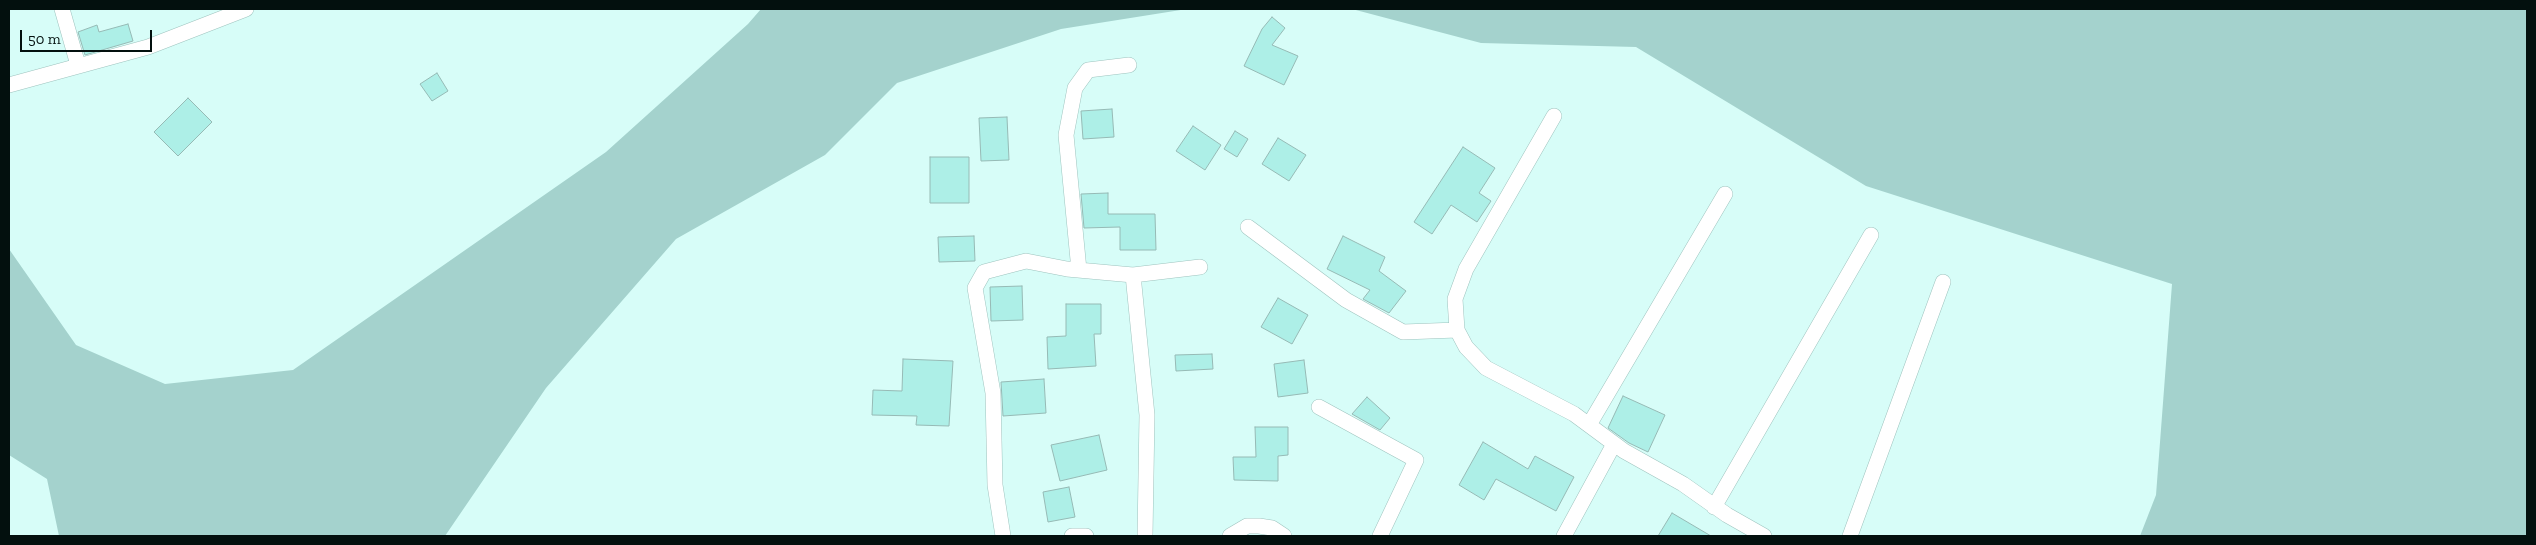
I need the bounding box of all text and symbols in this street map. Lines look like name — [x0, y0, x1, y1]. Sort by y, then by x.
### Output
scale bar — [22, 20, 155, 52]
text: 50 m — [28, 30, 61, 48]

